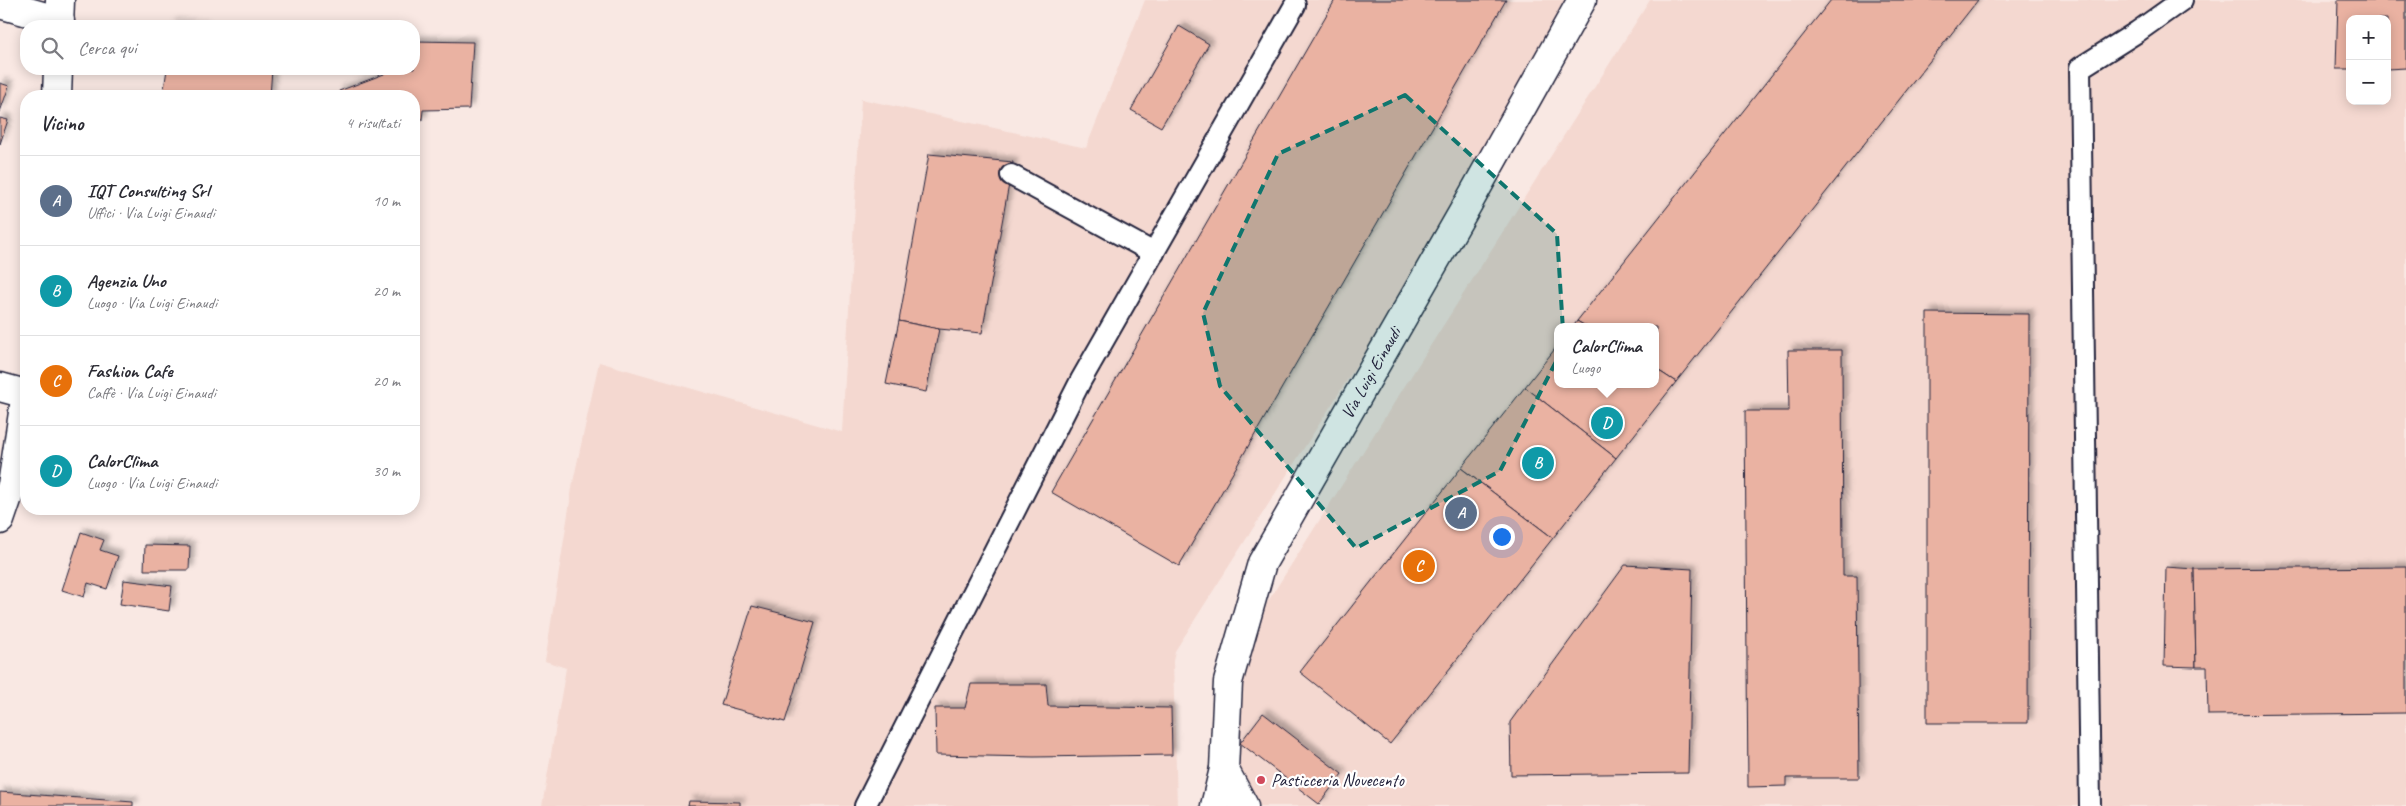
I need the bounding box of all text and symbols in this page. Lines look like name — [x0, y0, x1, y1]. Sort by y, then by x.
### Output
map controls — [2346, 15, 2391, 105]
button: + — [2346, 15, 2391, 60]
search box — [20, 20, 420, 75]
icon: search — [38, 34, 66, 62]
text: Cerca qui — [78, 36, 137, 60]
button: − — [2346, 60, 2391, 105]
text: Vicino — [40, 110, 83, 136]
text: 4 risultati — [346, 113, 400, 133]
text: IQT Consulting Srl — [87, 179, 209, 203]
text: A — [52, 191, 60, 211]
text: 10 m — [373, 191, 400, 211]
text: Uffici · Via Luigi Einaudi — [87, 203, 215, 223]
text: Agenzia Uno — [87, 269, 166, 293]
text: B — [52, 281, 60, 301]
text: 20 m — [373, 281, 400, 301]
text: Luogo · Via Luigi Einaudi — [87, 293, 217, 313]
street label: Via Luigi Einaudi — [1336, 321, 1407, 422]
popup — [1554, 323, 1659, 388]
text: CalorClima — [1571, 334, 1642, 358]
text: Luogo — [1571, 358, 1600, 378]
text: Fashion Cafe — [87, 359, 173, 383]
text: C — [52, 371, 60, 391]
text: 20 m — [373, 371, 400, 391]
text: Caffè · Via Luigi Einaudi — [87, 383, 216, 403]
pin: D — [1591, 404, 1623, 442]
pin: B — [1522, 444, 1554, 482]
text: CalorClima — [87, 449, 157, 473]
text: D — [51, 461, 61, 481]
text: 30 m — [373, 461, 400, 481]
text: Luogo · Via Luigi Einaudi — [87, 473, 217, 493]
pin: A — [1445, 494, 1477, 532]
your location — [1489, 524, 1515, 550]
pin: C — [1403, 547, 1435, 585]
place label: Pasticceria Novecento — [1271, 769, 1406, 791]
marker: Pasticceria Novecento — [1255, 774, 1267, 786]

